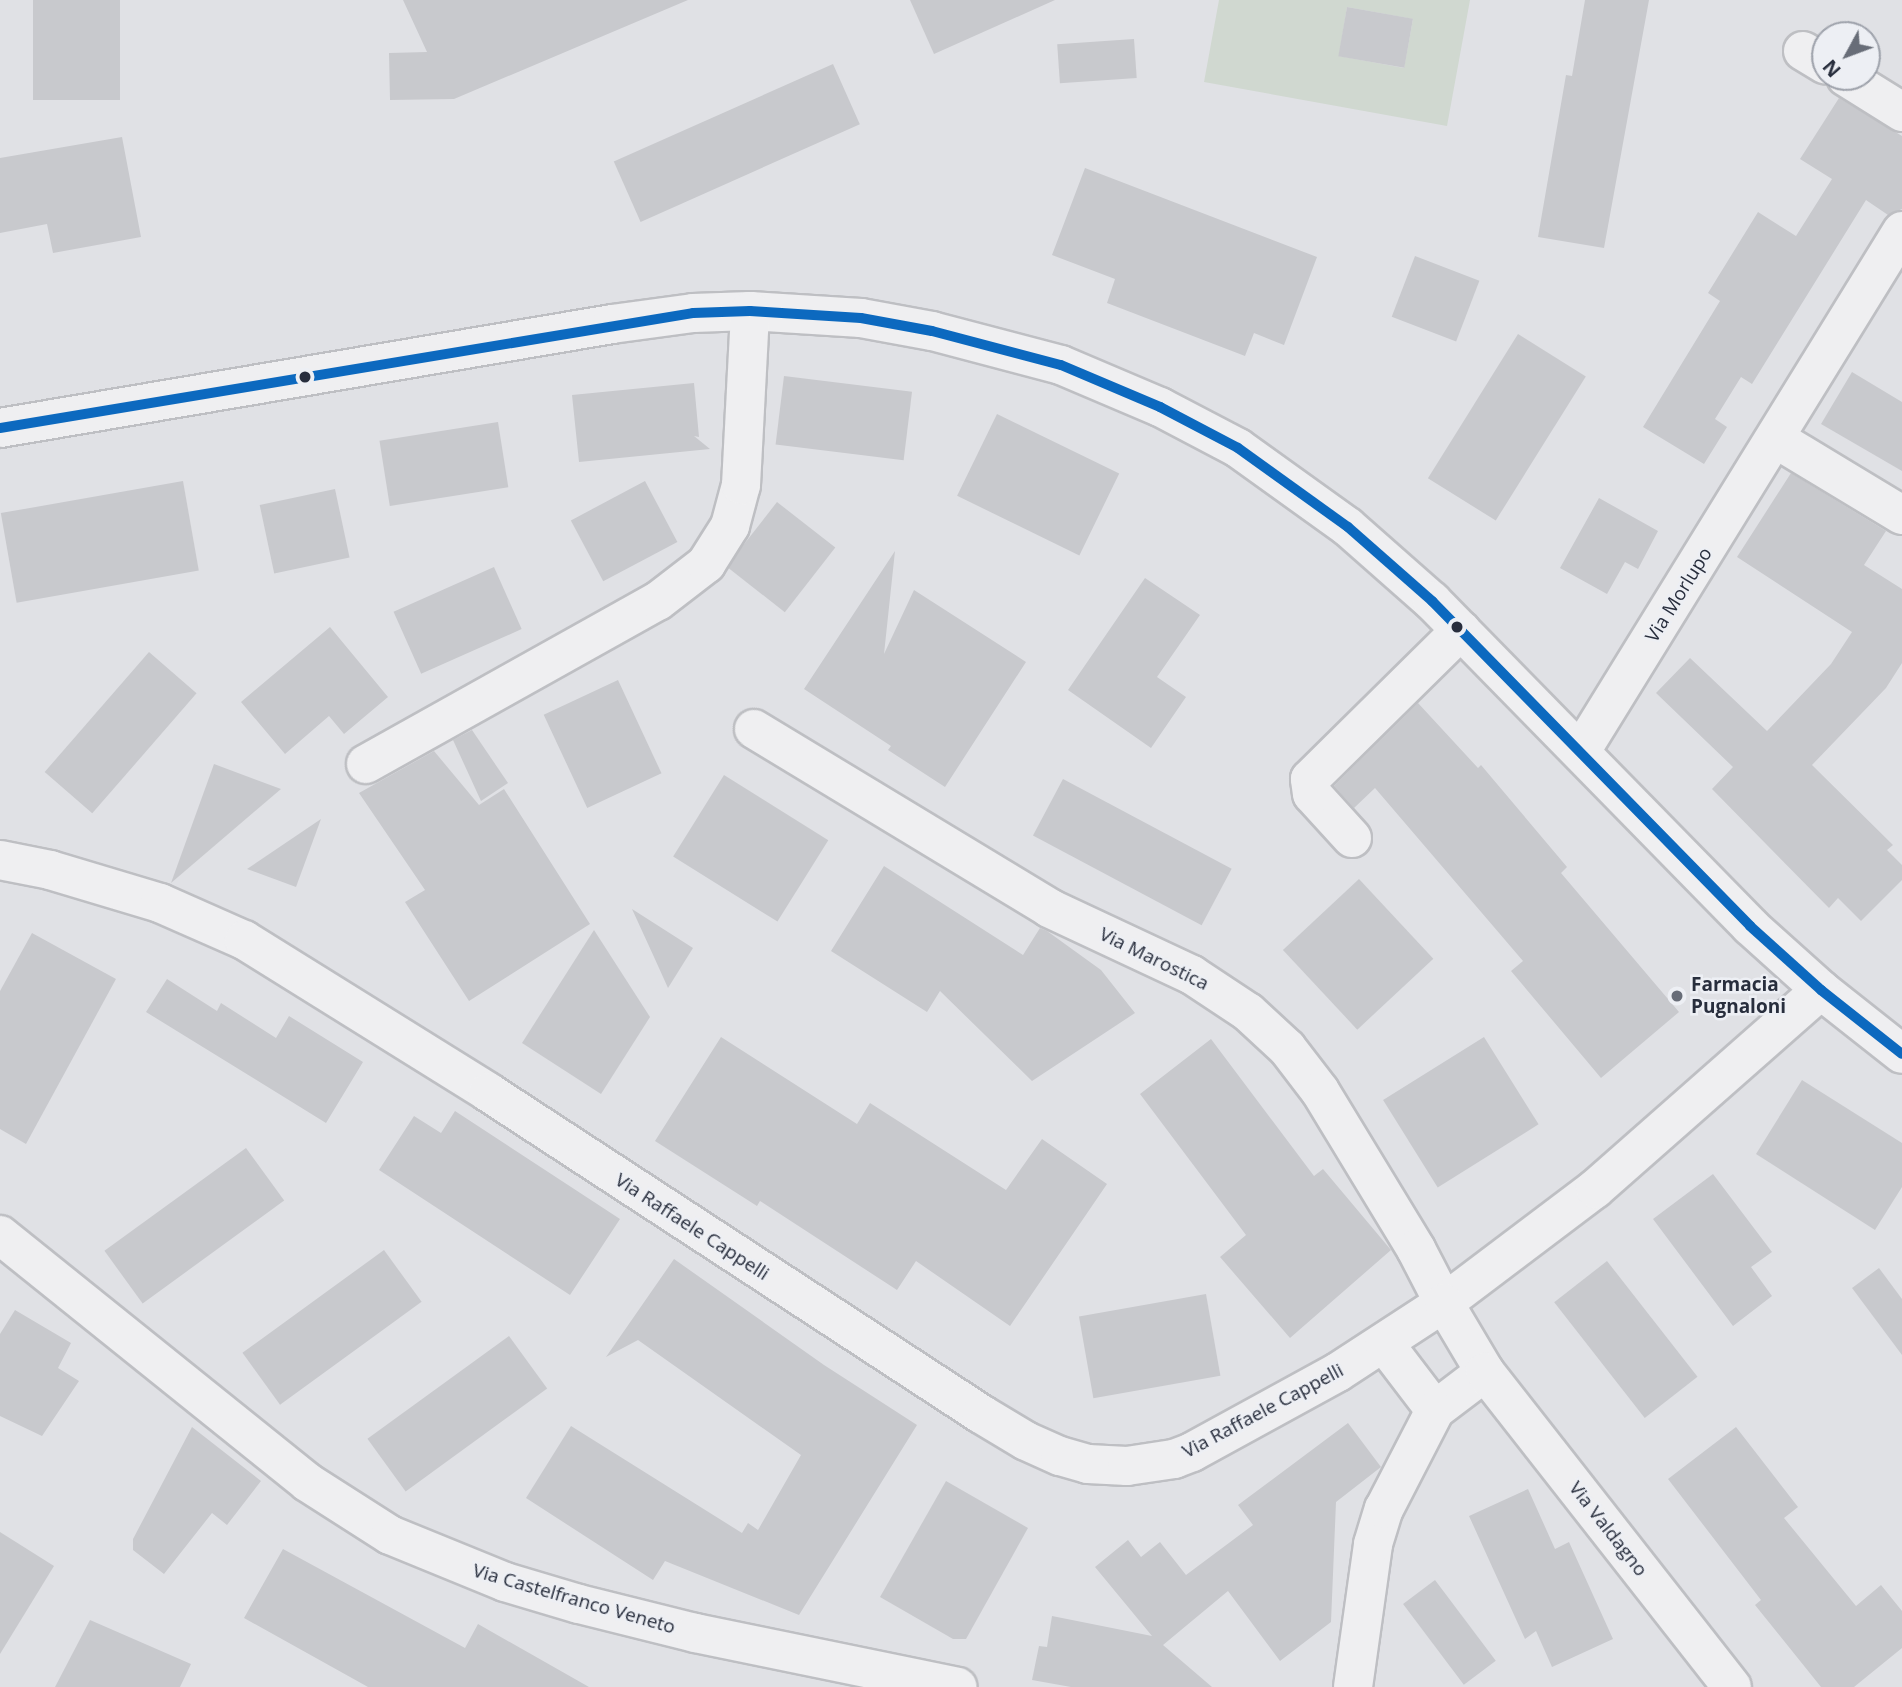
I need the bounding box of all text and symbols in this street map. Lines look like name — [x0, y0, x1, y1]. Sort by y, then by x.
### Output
north arrow — [1811, 21, 1881, 91]
text: N — [1817, 54, 1847, 83]
unlabelled marker — [298, 370, 312, 384]
street label: Via Morlupo — [1641, 543, 1717, 647]
unlabelled marker — [1450, 620, 1464, 634]
street label: Via Marostica — [1096, 923, 1212, 995]
place label: Farmacia Pugnaloni — [1691, 974, 1786, 1018]
marker: Farmacia Pugnaloni — [1669, 988, 1685, 1004]
street label: Via Raffaele Cappelli — [611, 1169, 773, 1285]
street label: Via Raffaele Cappelli — [1179, 1359, 1347, 1463]
street label: Via Valdagno — [1564, 1477, 1652, 1581]
street label: Via Castelfranco Veneto — [470, 1559, 678, 1639]

